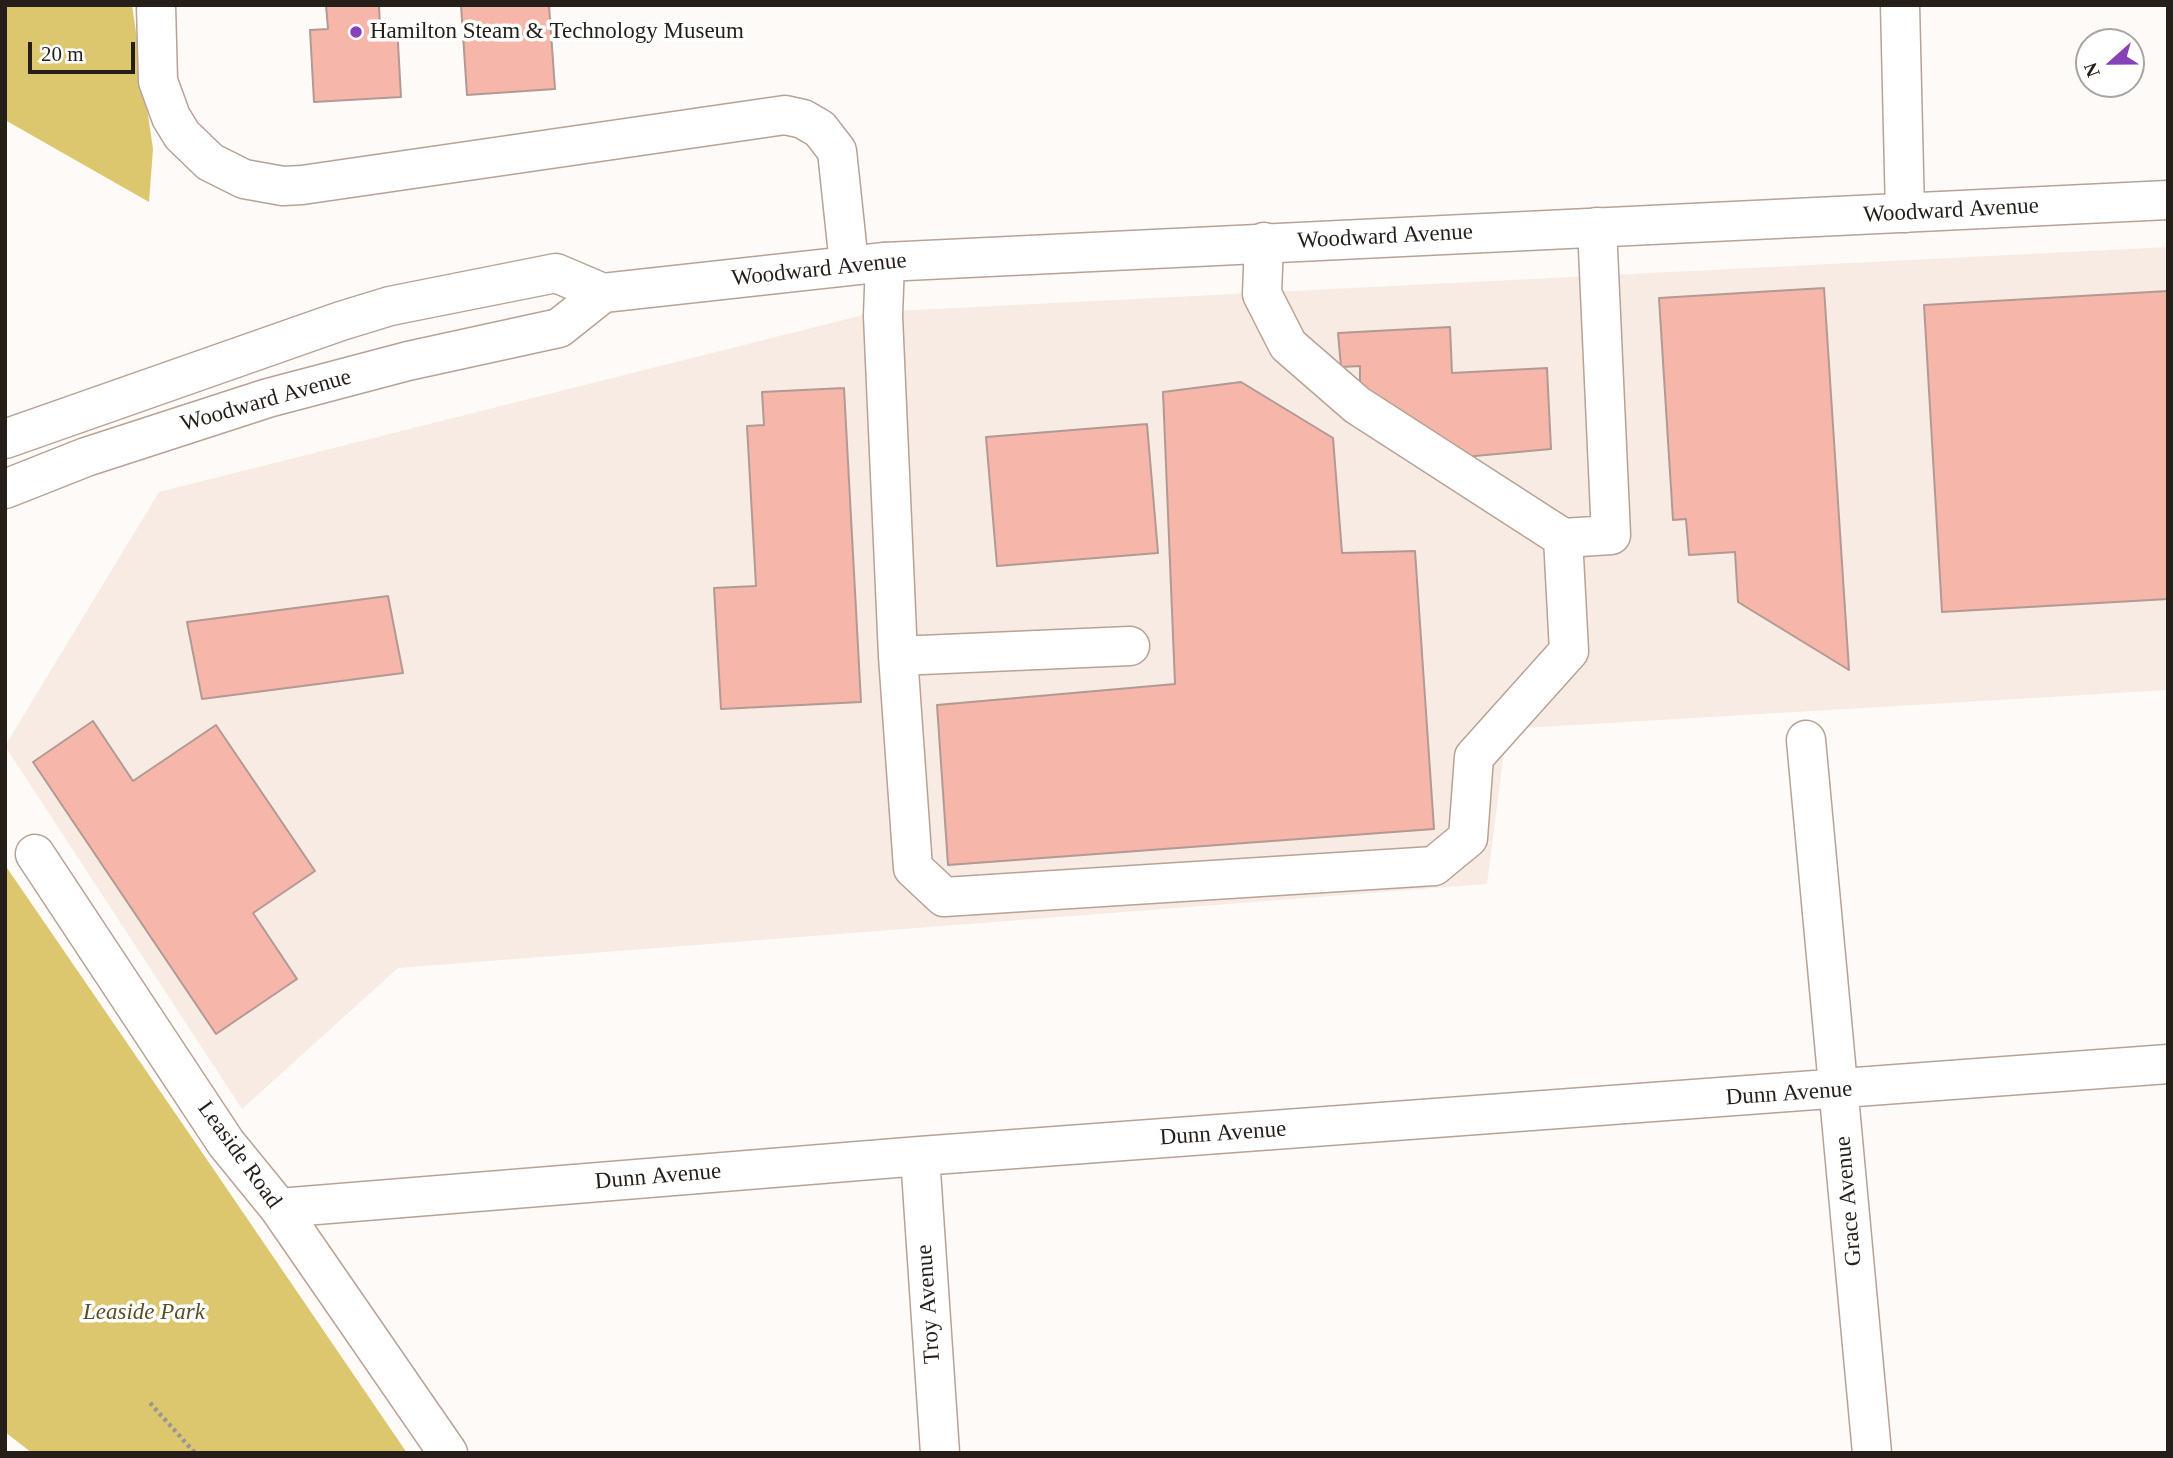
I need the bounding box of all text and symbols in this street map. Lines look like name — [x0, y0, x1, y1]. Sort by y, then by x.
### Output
place label: Hamilton Steam & Technology Museum — [370, 18, 744, 46]
marker: Hamilton Steam & Technology Museum — [348, 24, 364, 40]
scale bar — [32, 28, 138, 72]
north arrow — [2075, 28, 2145, 98]
text: 20 m — [41, 42, 84, 66]
text: N — [2080, 60, 2104, 80]
street label: Woodward Avenue — [1862, 193, 2040, 229]
street label: Woodward Avenue — [1296, 219, 1474, 255]
street label: Woodward Avenue — [730, 247, 908, 293]
street label: Woodward Avenue — [178, 363, 354, 439]
street label: Dunn Avenue — [1725, 1076, 1853, 1112]
street label: Leaside Road — [191, 1096, 287, 1214]
street label: Dunn Avenue — [1159, 1116, 1287, 1152]
street label: Grace Avenue — [1830, 1135, 1868, 1267]
street label: Dunn Avenue — [594, 1158, 722, 1196]
street label: Troy Avenue — [911, 1243, 947, 1365]
park label: Leaside Park — [83, 1299, 205, 1327]

